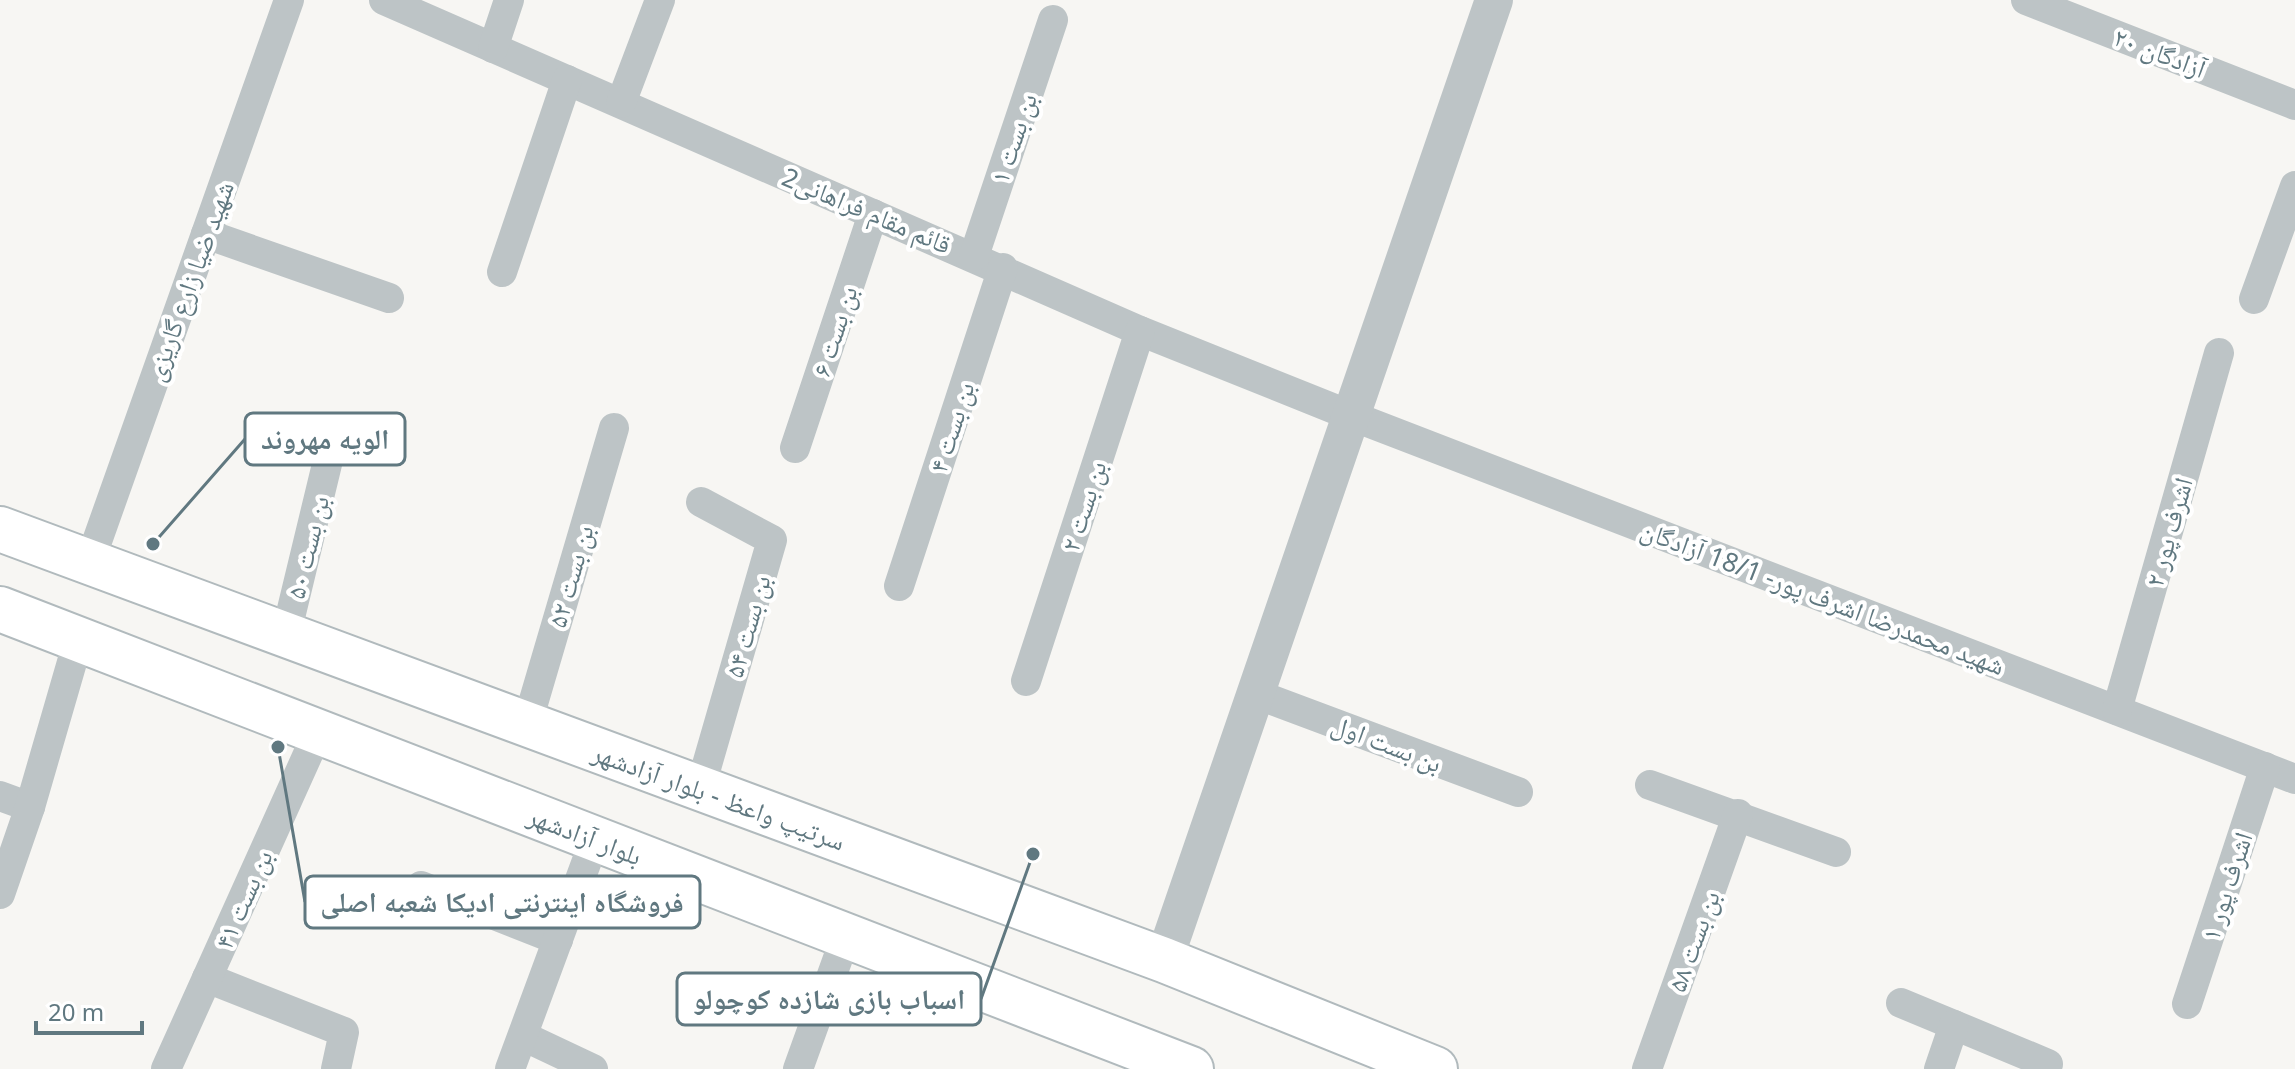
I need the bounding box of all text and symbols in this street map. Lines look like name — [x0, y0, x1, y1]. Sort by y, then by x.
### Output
street label: ۲۰ آزادگان — [2109, 18, 2213, 86]
street label: بن بست ۱ — [981, 88, 1045, 188]
street label: 2قائم مقام فراهانی — [777, 158, 957, 263]
street label: شهید ضیا زارع گاریزی — [136, 176, 242, 386]
street label: بن بست ۶ — [802, 281, 866, 381]
street label: بن بست ۴ — [919, 377, 983, 477]
callout: الویه مهروند — [245, 413, 405, 465]
text: الویه مهروند — [261, 419, 389, 457]
street label: بن بست ۲ — [1051, 456, 1115, 556]
street label: ۲ اشرف پور — [2135, 473, 2201, 591]
street label: بن بست ۵۰ — [277, 492, 337, 602]
street label: شهید محمدرضا اشرف پور- 18/1 آزادگان — [1636, 511, 2010, 683]
street label: بن بست ۵۲ — [538, 521, 602, 631]
street label: بن بست ۵۴ — [715, 571, 779, 681]
street label: بن بست اول — [1327, 706, 1447, 780]
street label: سرتیپ واعظ - بلوار آزادشهر — [587, 733, 851, 859]
street label: بلوار آزادشهر — [522, 796, 647, 873]
street label: ۱ اشرف پور — [2192, 827, 2260, 945]
street label: بن بست ۴۱ — [205, 844, 281, 954]
callout: فروشگاه اینترنتی ادیکا شعبه اصلی — [305, 876, 700, 928]
text: فروشگاه اینترنتی ادیکا شعبه اصلی — [320, 882, 684, 920]
street label: بن بست ۵۸ — [1658, 886, 1728, 996]
callout: اسباب بازی شازده کوچولو — [677, 973, 981, 1025]
text: اسباب بازی شازده کوچولو — [693, 979, 965, 1017]
scale bar — [36, 985, 142, 1035]
text: 20 m — [48, 995, 104, 1028]

